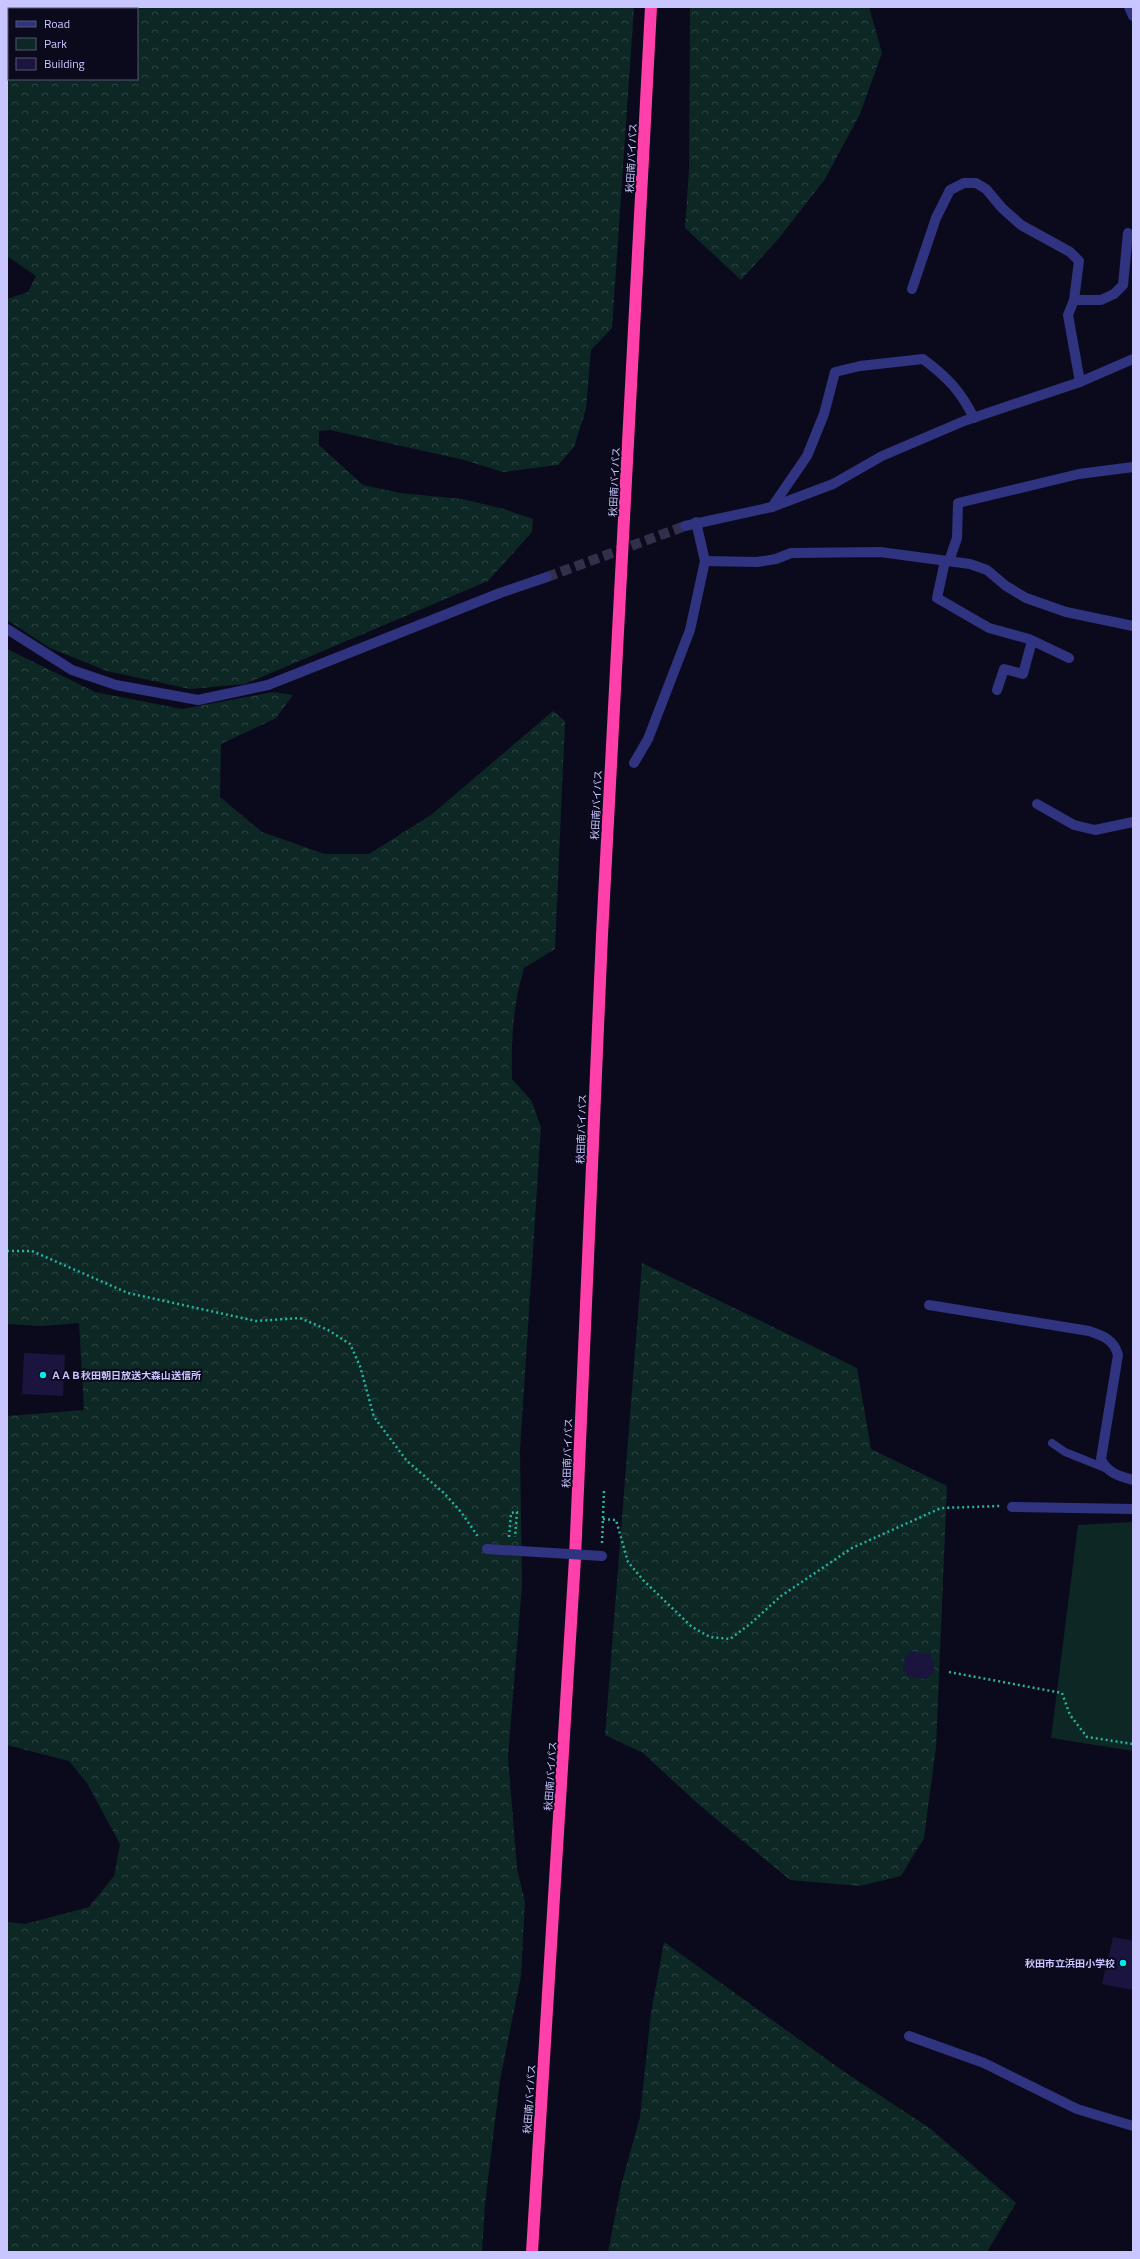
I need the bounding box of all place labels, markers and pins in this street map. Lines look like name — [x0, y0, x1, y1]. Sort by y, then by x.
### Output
place label: ＡＡＢ秋田朝日放送大森山送信所 — [51, 1368, 201, 1383]
marker: ＡＡＢ秋田朝日放送大森山送信所 — [38, 1370, 48, 1380]
place label: 秋田市立浜田小学校 — [1025, 1956, 1115, 1971]
marker: 秋田市立浜田小学校 — [1118, 1958, 1128, 1968]

